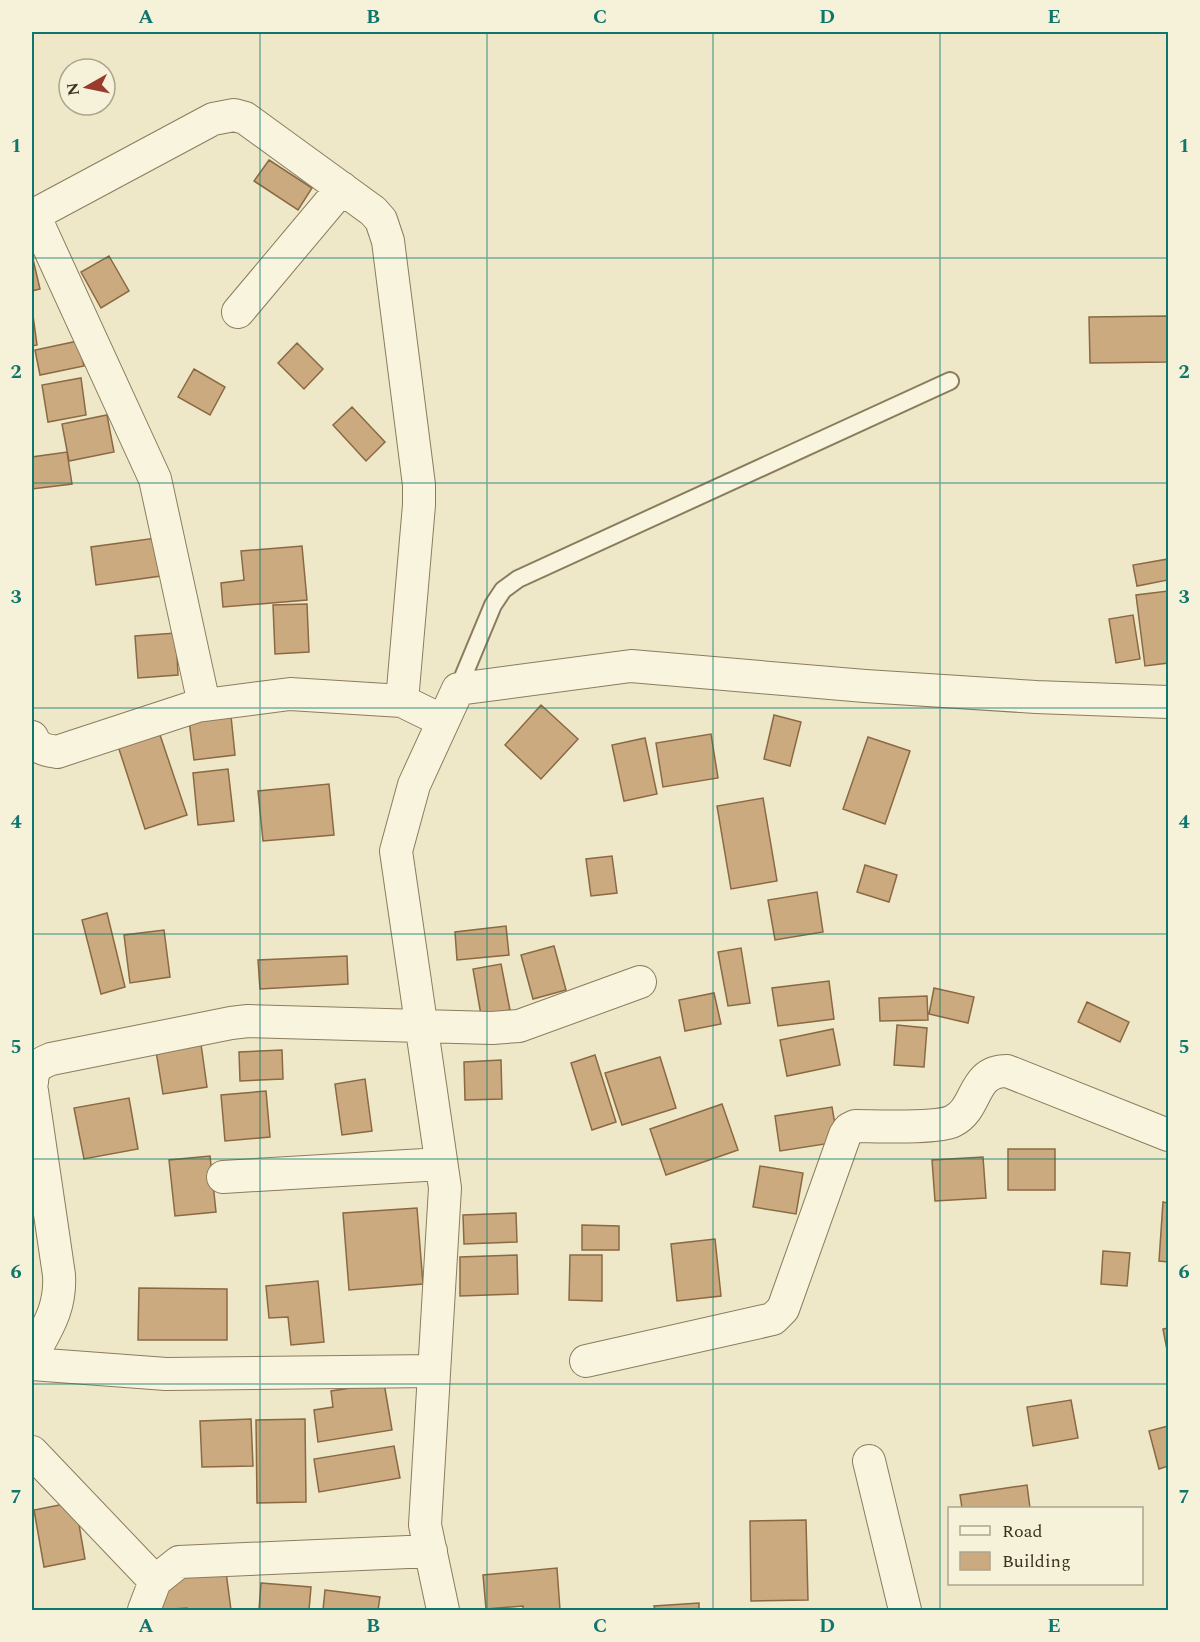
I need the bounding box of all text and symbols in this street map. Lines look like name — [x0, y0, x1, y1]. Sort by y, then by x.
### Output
text: A — [138, 2, 154, 32]
text: B — [366, 2, 380, 32]
text: C — [593, 2, 607, 32]
text: D — [819, 2, 835, 32]
text: E — [1047, 2, 1061, 32]
north arrow — [57, 57, 117, 117]
text: N — [60, 81, 86, 98]
text: 1 — [10, 131, 22, 161]
text: 1 — [1178, 131, 1190, 161]
text: 2 — [10, 357, 22, 387]
text: 2 — [1178, 357, 1190, 387]
text: 3 — [10, 582, 22, 612]
text: 3 — [1178, 582, 1190, 612]
text: 4 — [10, 807, 22, 837]
text: 4 — [1178, 807, 1190, 837]
text: 5 — [10, 1032, 22, 1062]
text: 5 — [1178, 1032, 1190, 1062]
text: 6 — [10, 1257, 22, 1287]
text: 6 — [1178, 1257, 1190, 1287]
text: 7 — [10, 1482, 22, 1512]
text: 7 — [1178, 1482, 1190, 1512]
legend — [948, 1507, 1143, 1585]
text: Road — [1002, 1518, 1043, 1545]
text: Building — [1002, 1548, 1071, 1575]
text: A — [138, 1611, 154, 1641]
text: B — [366, 1611, 380, 1641]
text: C — [593, 1611, 607, 1641]
text: D — [819, 1611, 835, 1641]
text: E — [1047, 1611, 1061, 1641]

